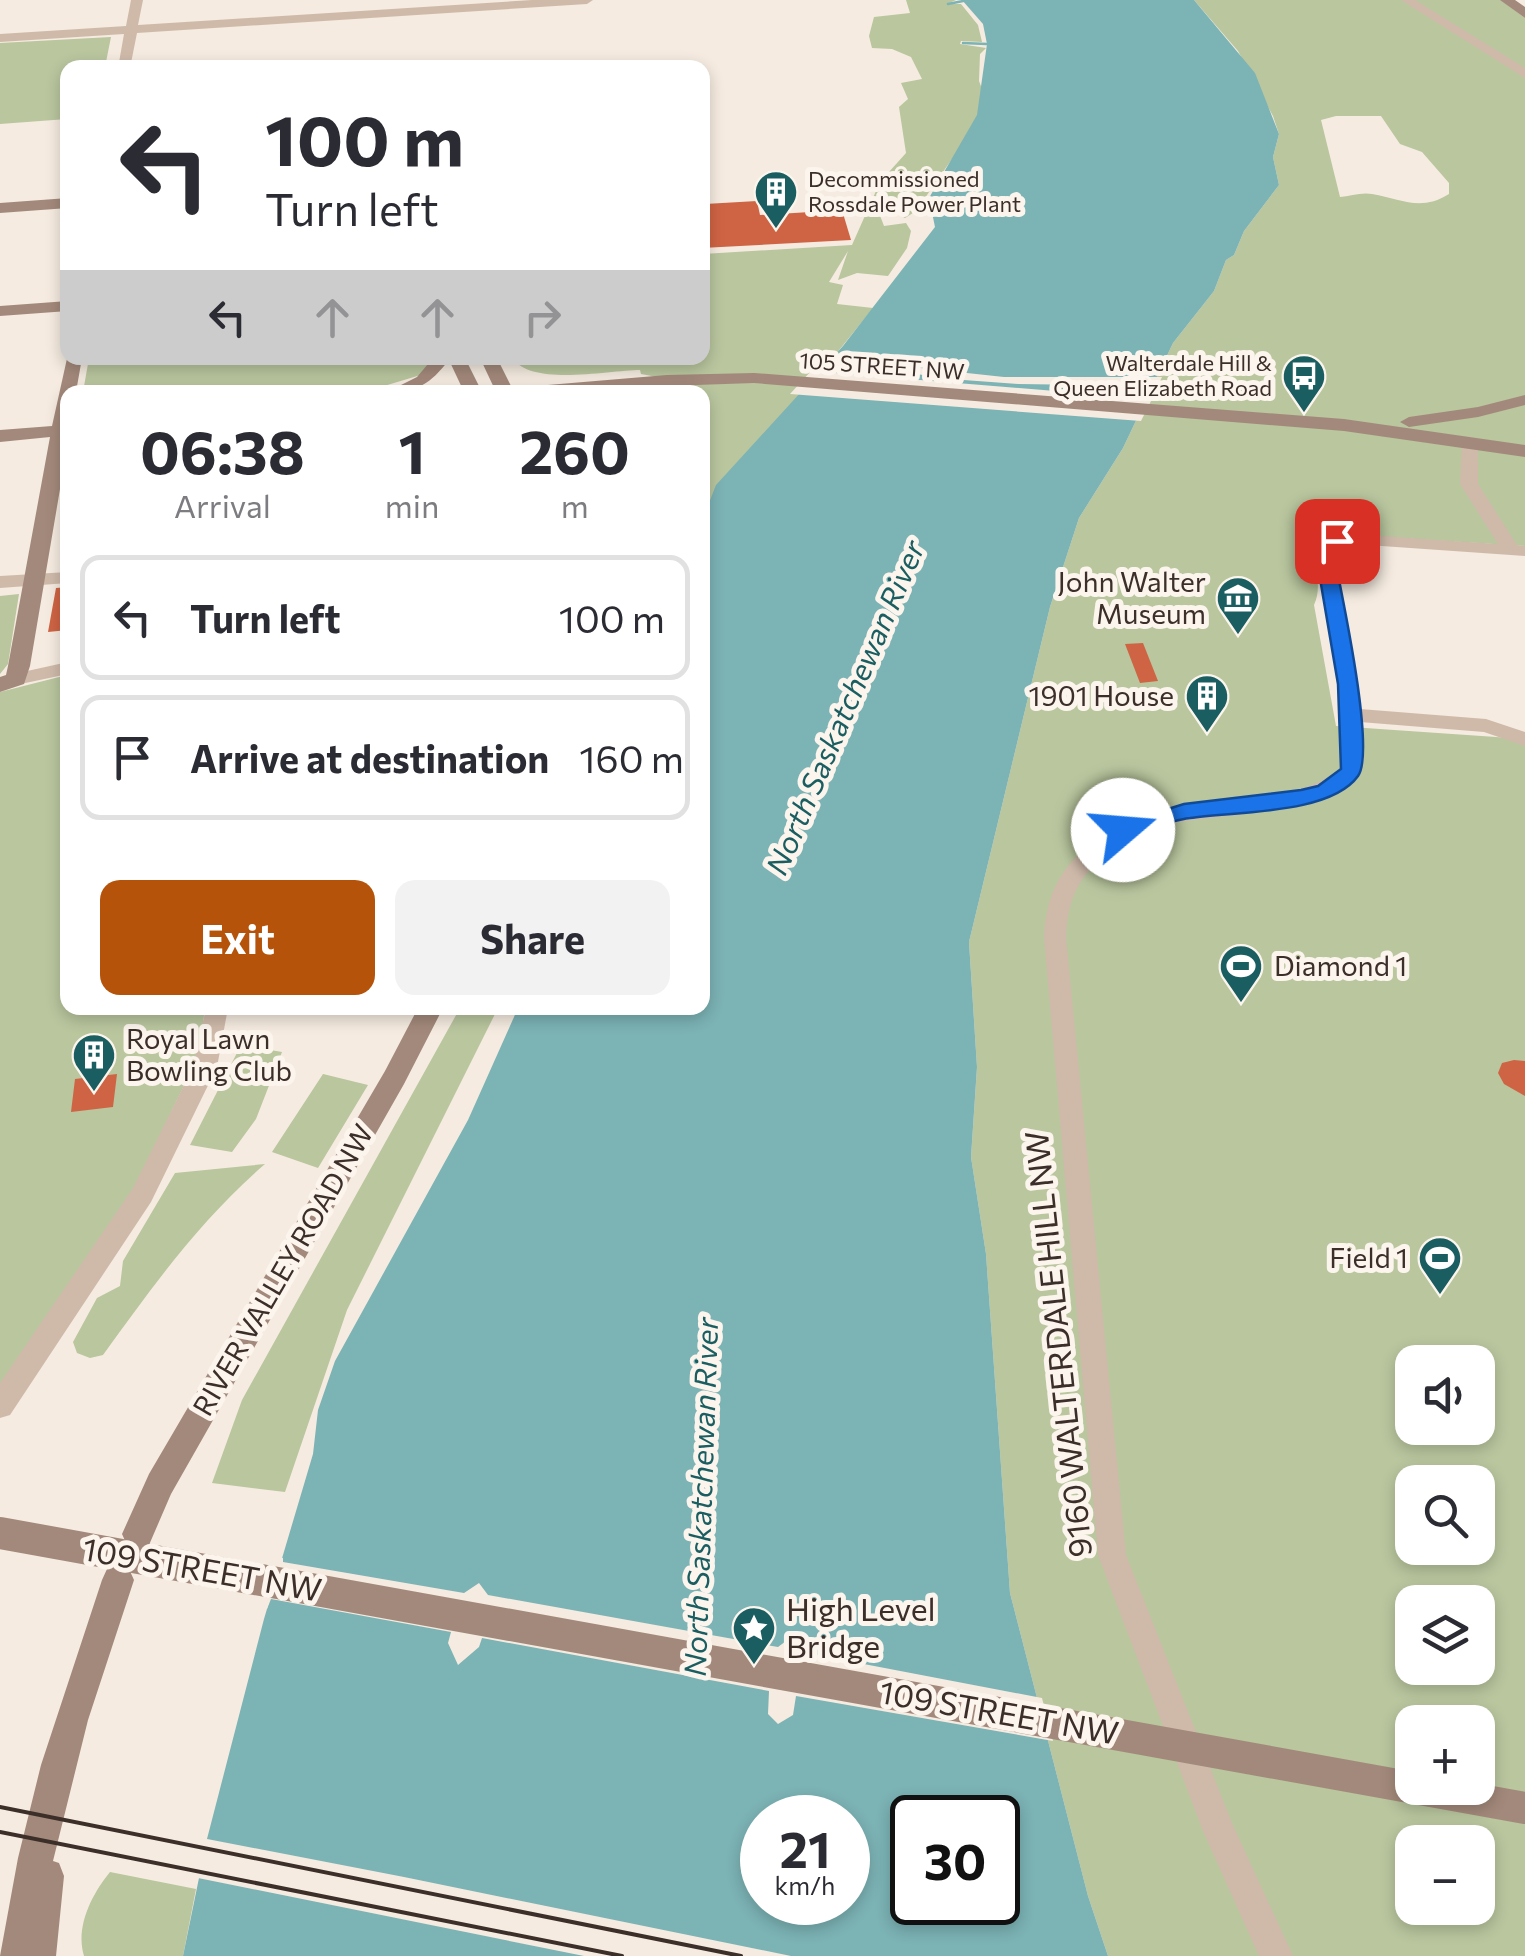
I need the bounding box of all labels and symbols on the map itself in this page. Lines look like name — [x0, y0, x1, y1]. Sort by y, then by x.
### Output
place label: Decommissioned Rossdale Power Plant — [808, 165, 1021, 217]
building icon: Decommissioned Rossdale Power Plant — [753, 169, 799, 230]
street label: 105 STREET NW — [799, 346, 966, 385]
place label: Walterdale Hill & Queen Elizabeth Road — [1053, 349, 1272, 401]
bus stop icon: Walterdale Hill & Queen Elizabeth Road — [1281, 353, 1327, 414]
pin — [1295, 499, 1380, 584]
water label: North Saskatchewan River — [756, 534, 931, 880]
place label: John Walter Museum — [1058, 564, 1206, 630]
museum icon: John Walter Museum — [1215, 575, 1261, 636]
building icon: 1901 House — [1184, 673, 1230, 734]
place label: 1901 House — [1029, 678, 1174, 712]
position arrow — [1071, 778, 1175, 882]
sports icon: Diamond 1 — [1218, 943, 1264, 1004]
place label: Diamond 1 — [1274, 948, 1407, 982]
place label: Royal Lawn Bowling Club — [126, 1021, 292, 1087]
building icon: Royal Lawn Bowling Club — [71, 1032, 117, 1093]
street label: RIVER VALLEY ROAD NW — [185, 1118, 380, 1421]
street label: 9160 WALTERDALE HILL NW — [1015, 1129, 1099, 1559]
sports icon: Field 1 — [1417, 1235, 1463, 1296]
place label: Field 1 — [1329, 1240, 1408, 1274]
water label: North Saskatchewan River — [675, 1316, 724, 1677]
street label: 109 STREET NW — [80, 1527, 325, 1609]
place label: High Level Bridge — [786, 1588, 936, 1665]
place icon: High Level Bridge — [731, 1605, 777, 1666]
street label: 109 STREET NW — [877, 1670, 1122, 1752]
speed limit sign: 30 — [890, 1795, 1020, 1925]

